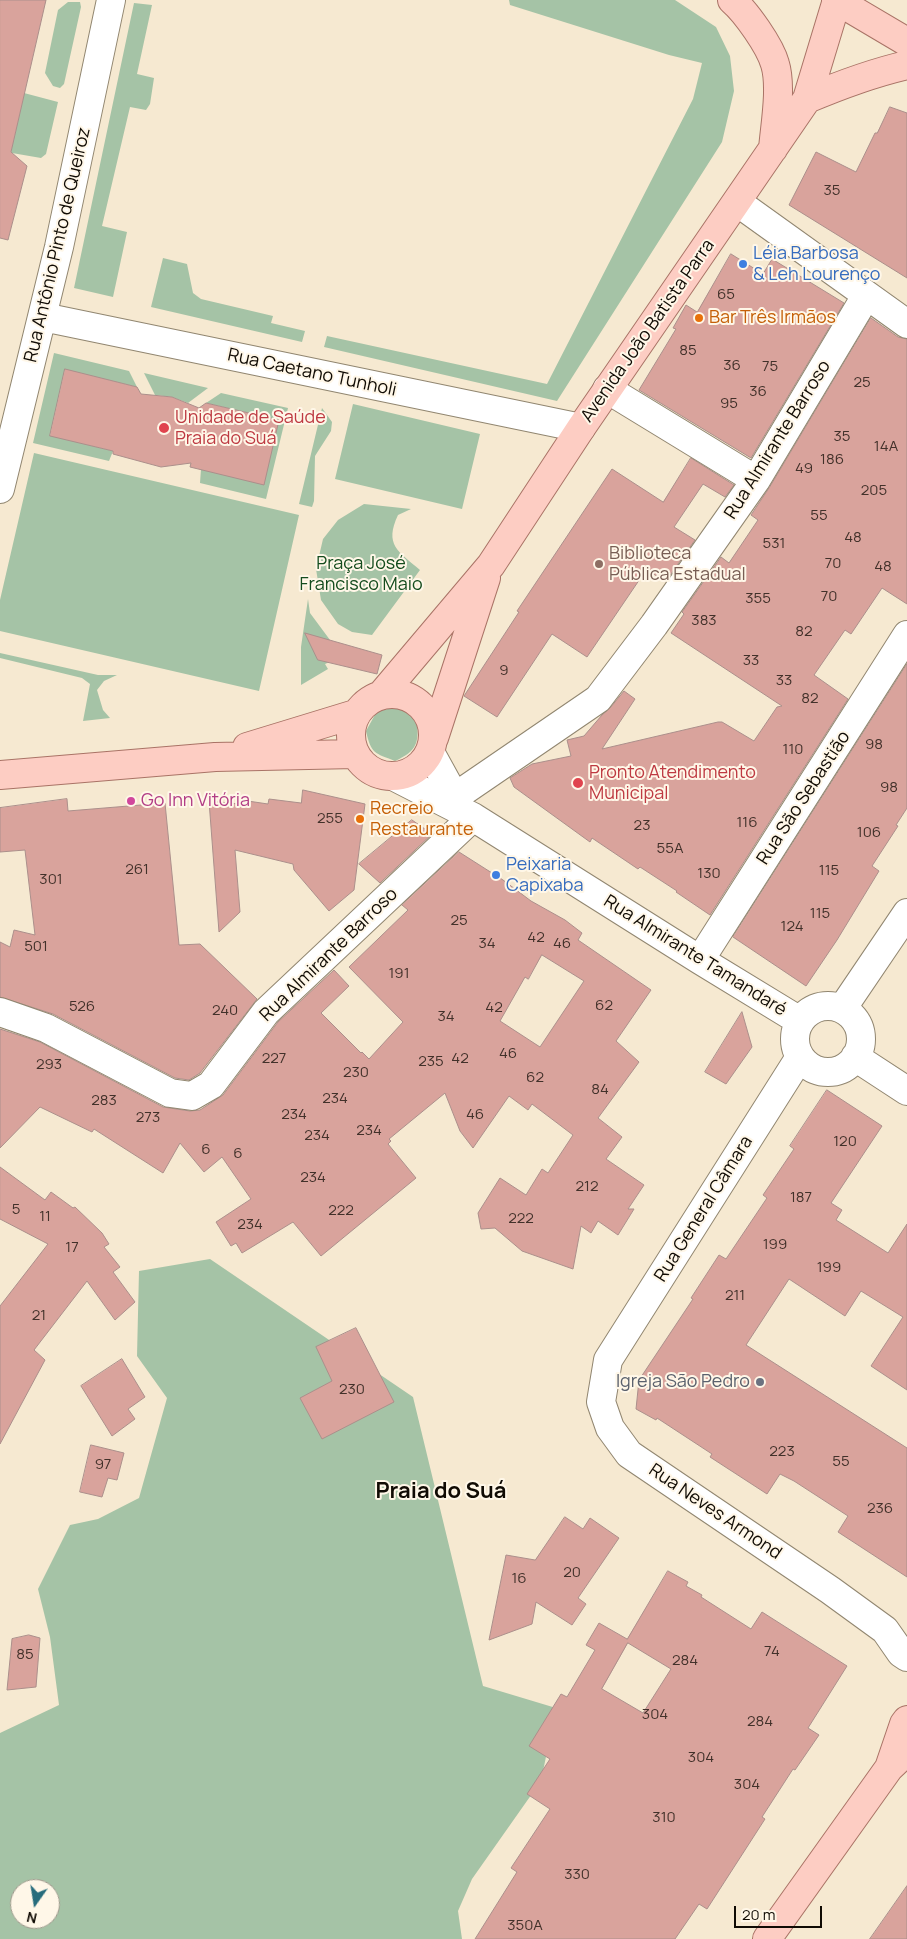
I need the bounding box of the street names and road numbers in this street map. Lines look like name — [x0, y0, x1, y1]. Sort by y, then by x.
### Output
street label: Rua Antônio Pinto de Queiroz — [20, 125, 96, 365]
street label: Avenida João Batista Parra — [577, 236, 719, 426]
street label: Rua Caetano Tunholi — [226, 345, 398, 401]
street label: Rua Almirante Barroso — [720, 357, 836, 523]
street label: Rua São Sebastião — [753, 727, 855, 869]
street label: Rua Almirante Barroso — [256, 884, 402, 1026]
street label: Rua Almirante Tamandaré — [600, 891, 790, 1021]
street label: Rua General Câmara — [650, 1132, 758, 1286]
street label: Rua Neves Armond — [644, 1460, 786, 1564]

